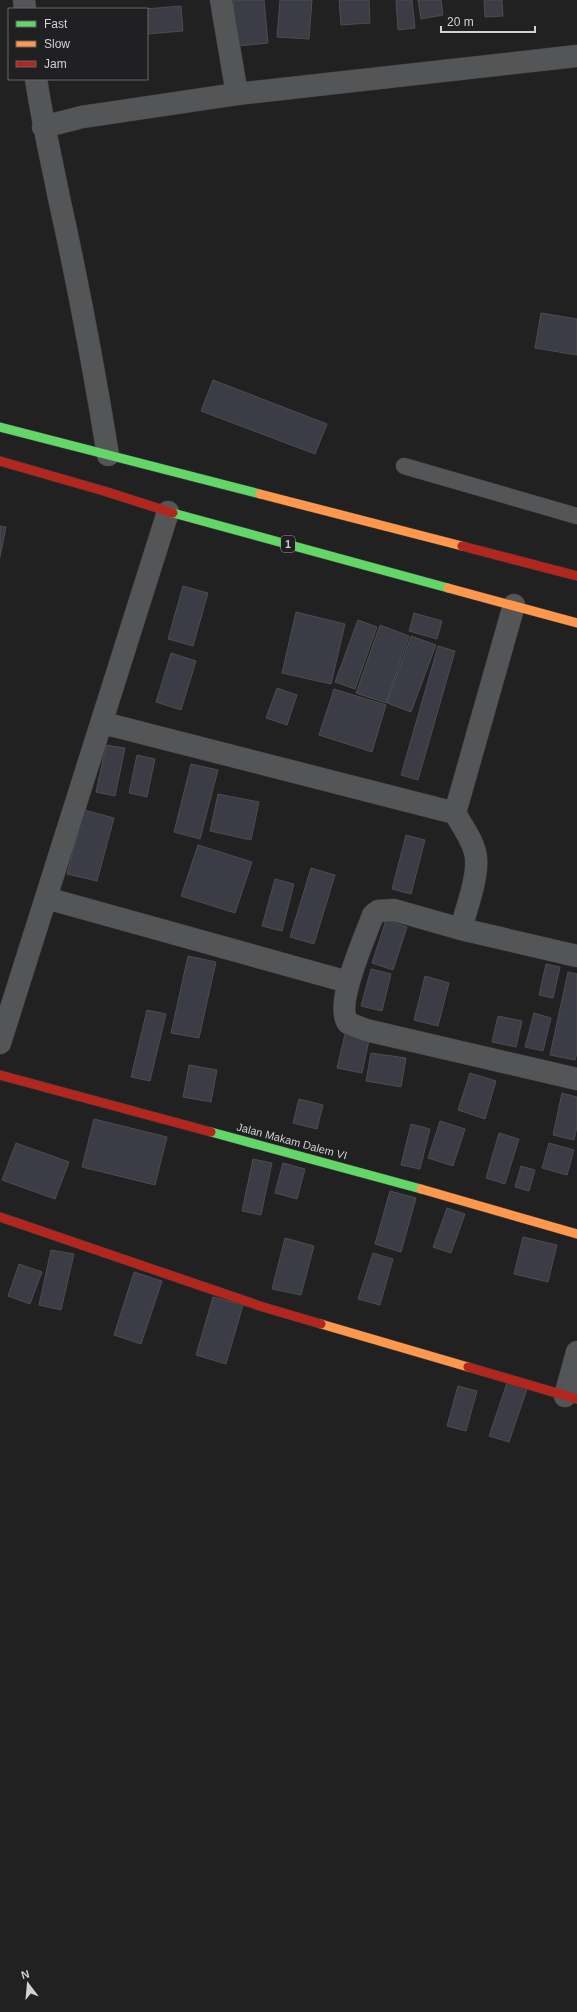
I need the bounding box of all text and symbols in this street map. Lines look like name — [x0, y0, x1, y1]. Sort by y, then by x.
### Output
legend — [8, 8, 148, 80]
scale bar — [441, 8, 535, 34]
text: 20 m — [447, 15, 474, 29]
text: Fast — [44, 17, 68, 31]
text: Slow — [44, 37, 70, 51]
text: Jam — [44, 57, 67, 71]
road number: 1 — [281, 536, 295, 552]
street label: Jalan Makam Dalem VI — [236, 1120, 348, 1162]
north arrow — [8, 1964, 48, 2004]
text: N — [20, 1968, 31, 1981]

